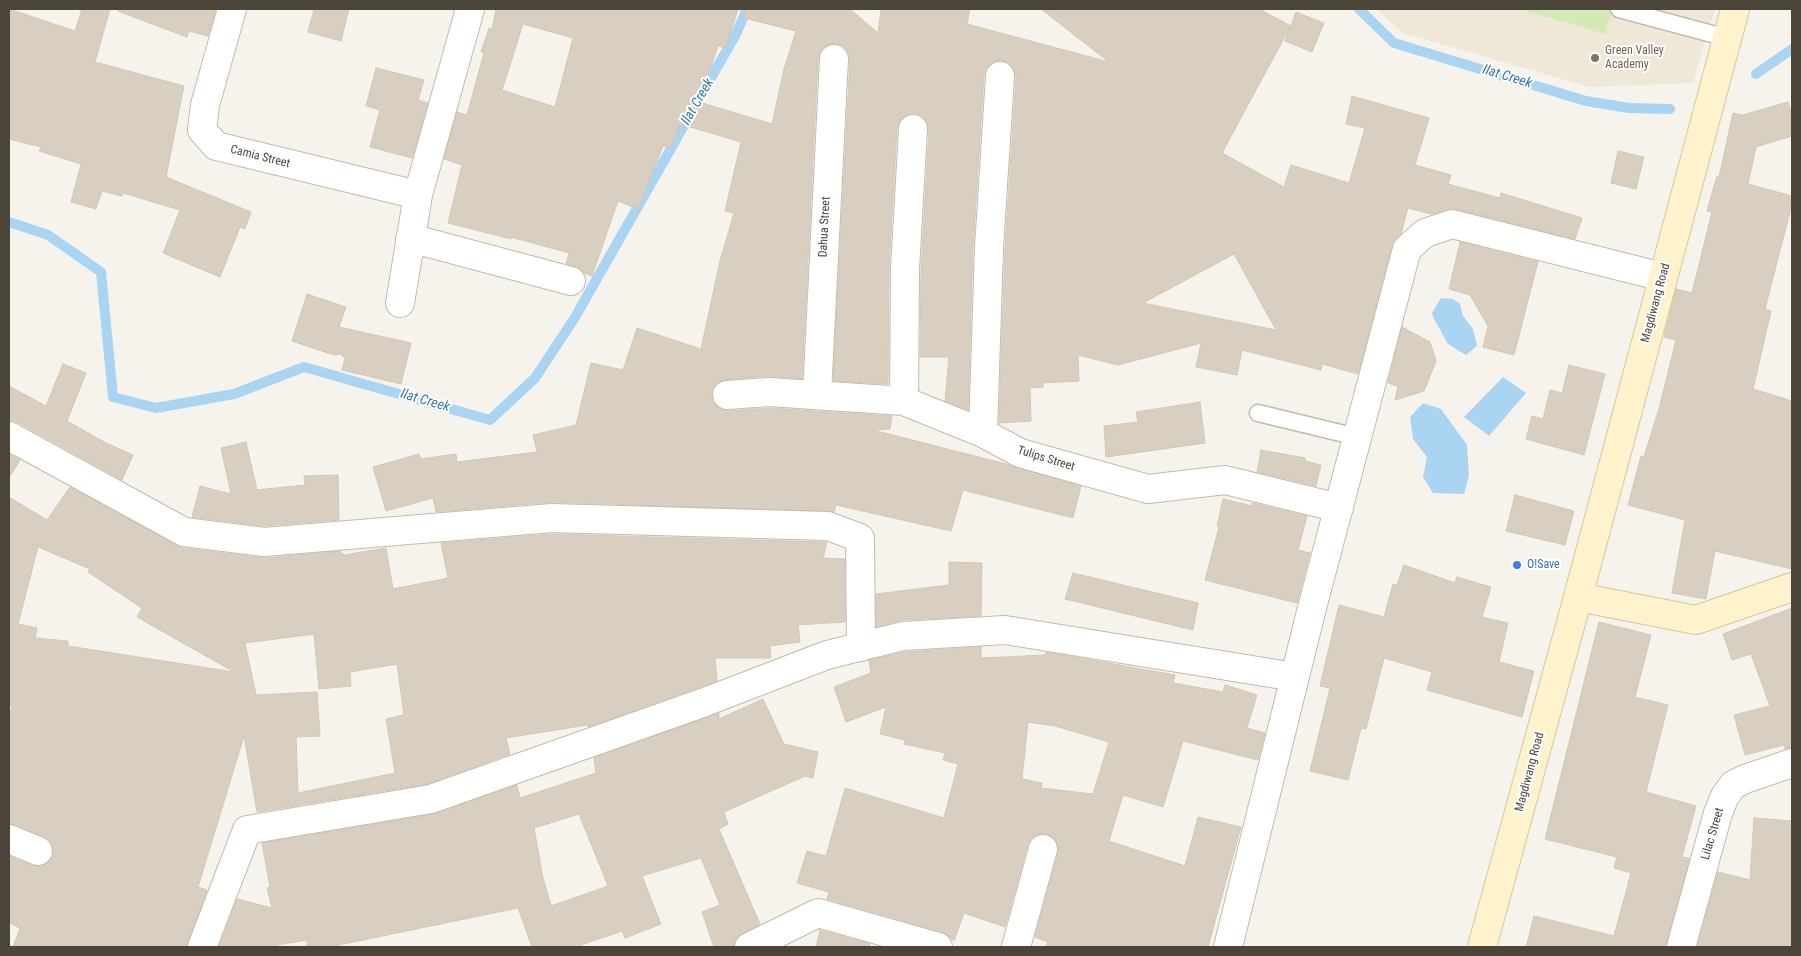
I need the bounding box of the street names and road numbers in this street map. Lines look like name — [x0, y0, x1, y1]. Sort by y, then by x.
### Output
street label: Camia Street — [229, 143, 291, 171]
street label: Dahua Street — [816, 196, 834, 258]
street label: Magdiwang Road — [1638, 262, 1674, 344]
street label: Tulips Street — [1016, 443, 1076, 475]
street label: Magdiwang Road — [1512, 731, 1548, 813]
street label: Lilac Street — [1699, 806, 1727, 862]

